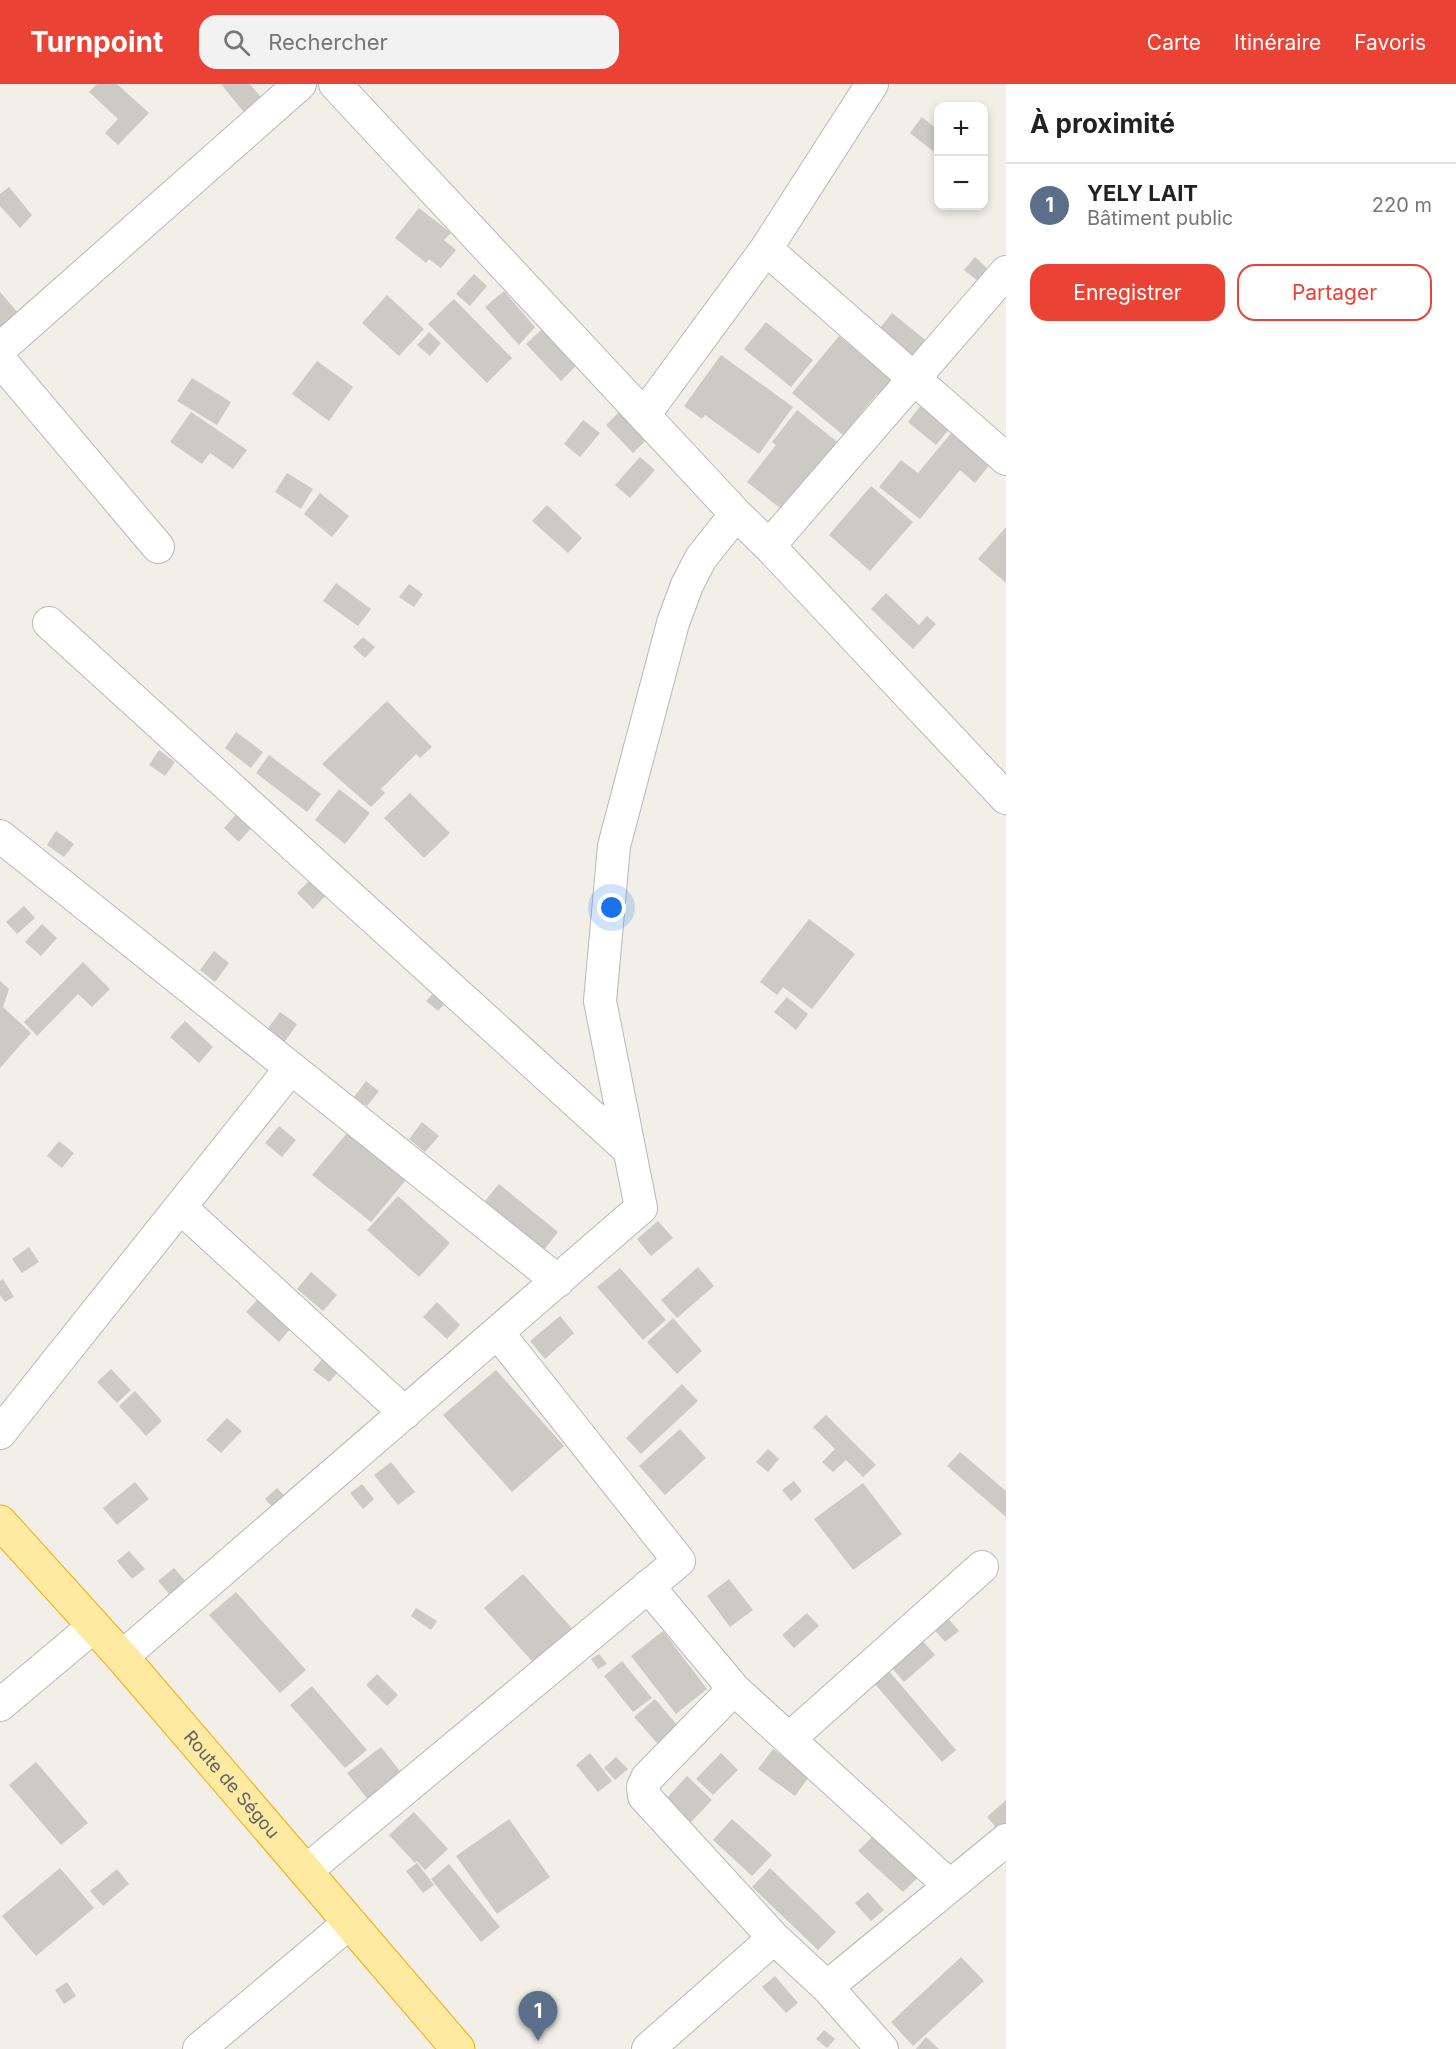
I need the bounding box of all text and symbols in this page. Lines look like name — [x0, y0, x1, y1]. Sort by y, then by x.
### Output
search box — [199, 15, 619, 69]
text: Turnpoint — [30, 25, 163, 59]
icon: search — [220, 26, 253, 59]
text: Rechercher — [268, 29, 388, 55]
text: Carte — [1147, 30, 1201, 55]
text: Itinéraire — [1234, 30, 1321, 55]
text: Favoris — [1354, 30, 1426, 55]
map controls — [934, 102, 988, 210]
button: + — [934, 102, 988, 156]
text: À proximité — [1030, 108, 1175, 139]
button: − — [934, 156, 988, 210]
text: YELY LAIT — [1087, 180, 1198, 206]
text: 1 — [1045, 193, 1054, 217]
text: 220 m — [1372, 193, 1432, 217]
text: Bâtiment public — [1087, 206, 1233, 230]
button: Enregistrer — [1030, 264, 1225, 321]
button: Partager — [1237, 264, 1432, 321]
your location — [597, 893, 626, 922]
street label: Route de Ségou — [180, 1726, 284, 1842]
pin: 1 — [518, 1992, 558, 2041]

